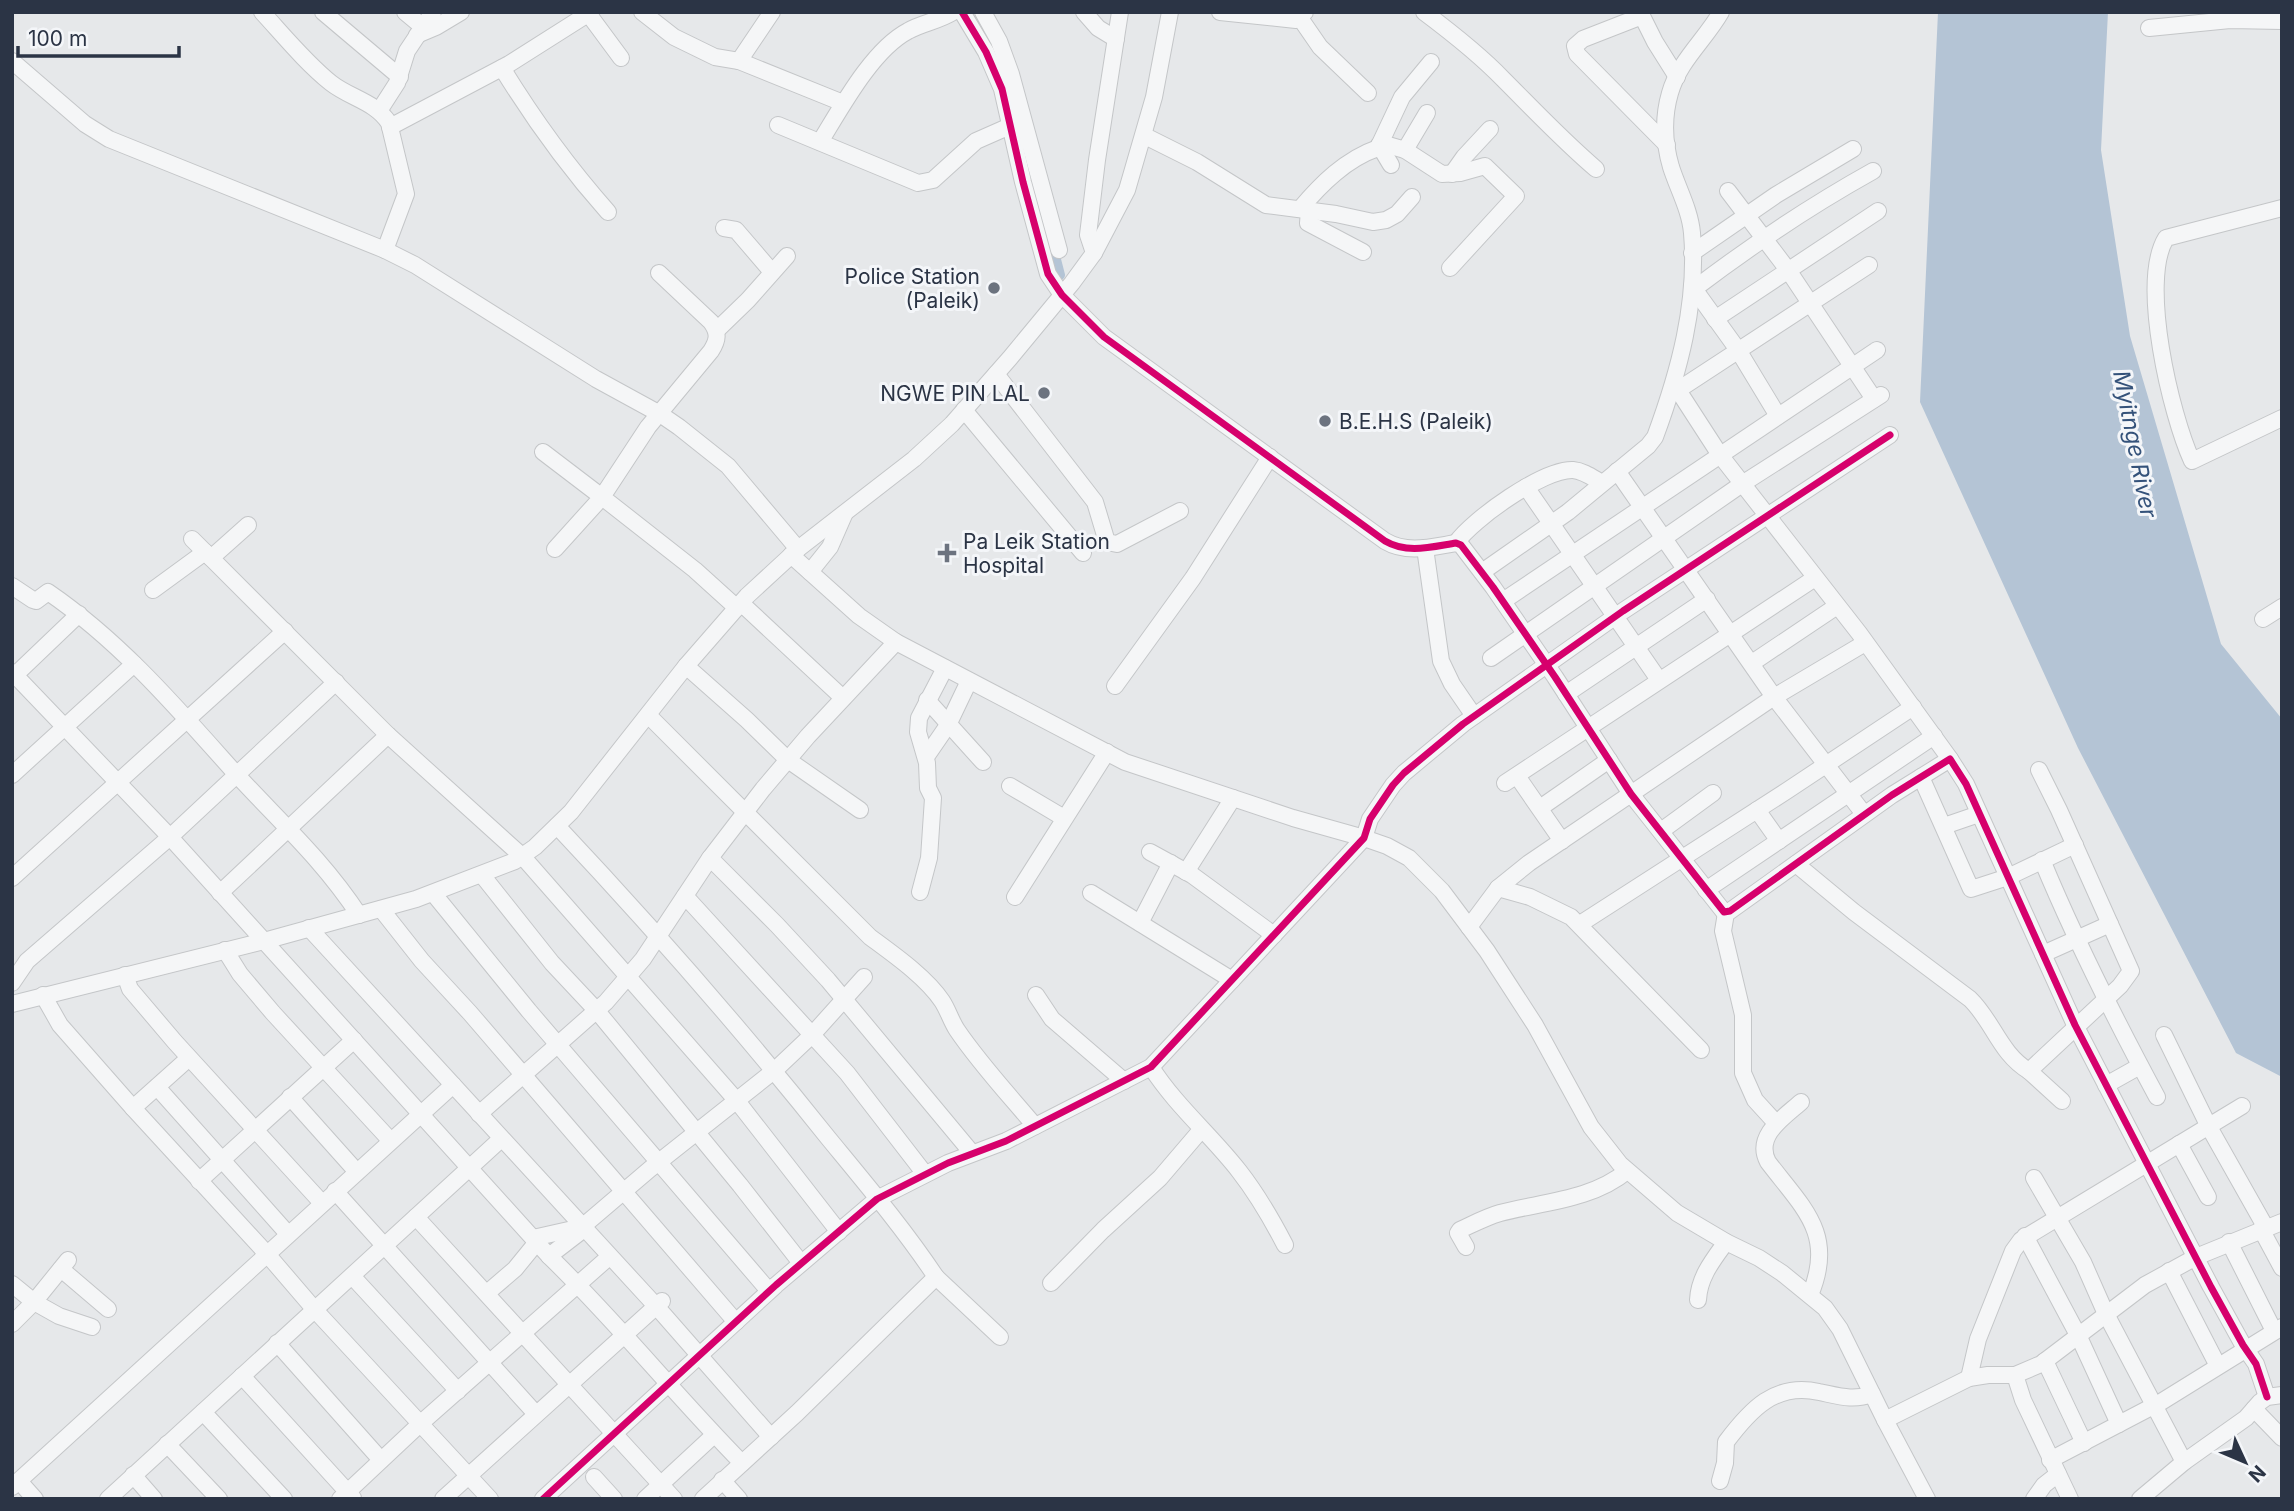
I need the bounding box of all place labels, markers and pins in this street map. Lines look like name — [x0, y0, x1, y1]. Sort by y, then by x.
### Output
place label: Police Station (Paleik) — [845, 264, 980, 313]
marker: Police Station (Paleik) — [986, 280, 1002, 296]
place label: NGWE PIN LAL — [880, 381, 1030, 406]
marker: NGWE PIN LAL — [1036, 385, 1052, 401]
place label: B.E.H.S (Paleik) — [1339, 409, 1493, 434]
marker: B.E.H.S (Paleik) — [1317, 413, 1333, 429]
place label: Pa Leik Station Hospital — [963, 529, 1110, 578]
marker: Pa Leik Station Hospital — [937, 543, 957, 563]

